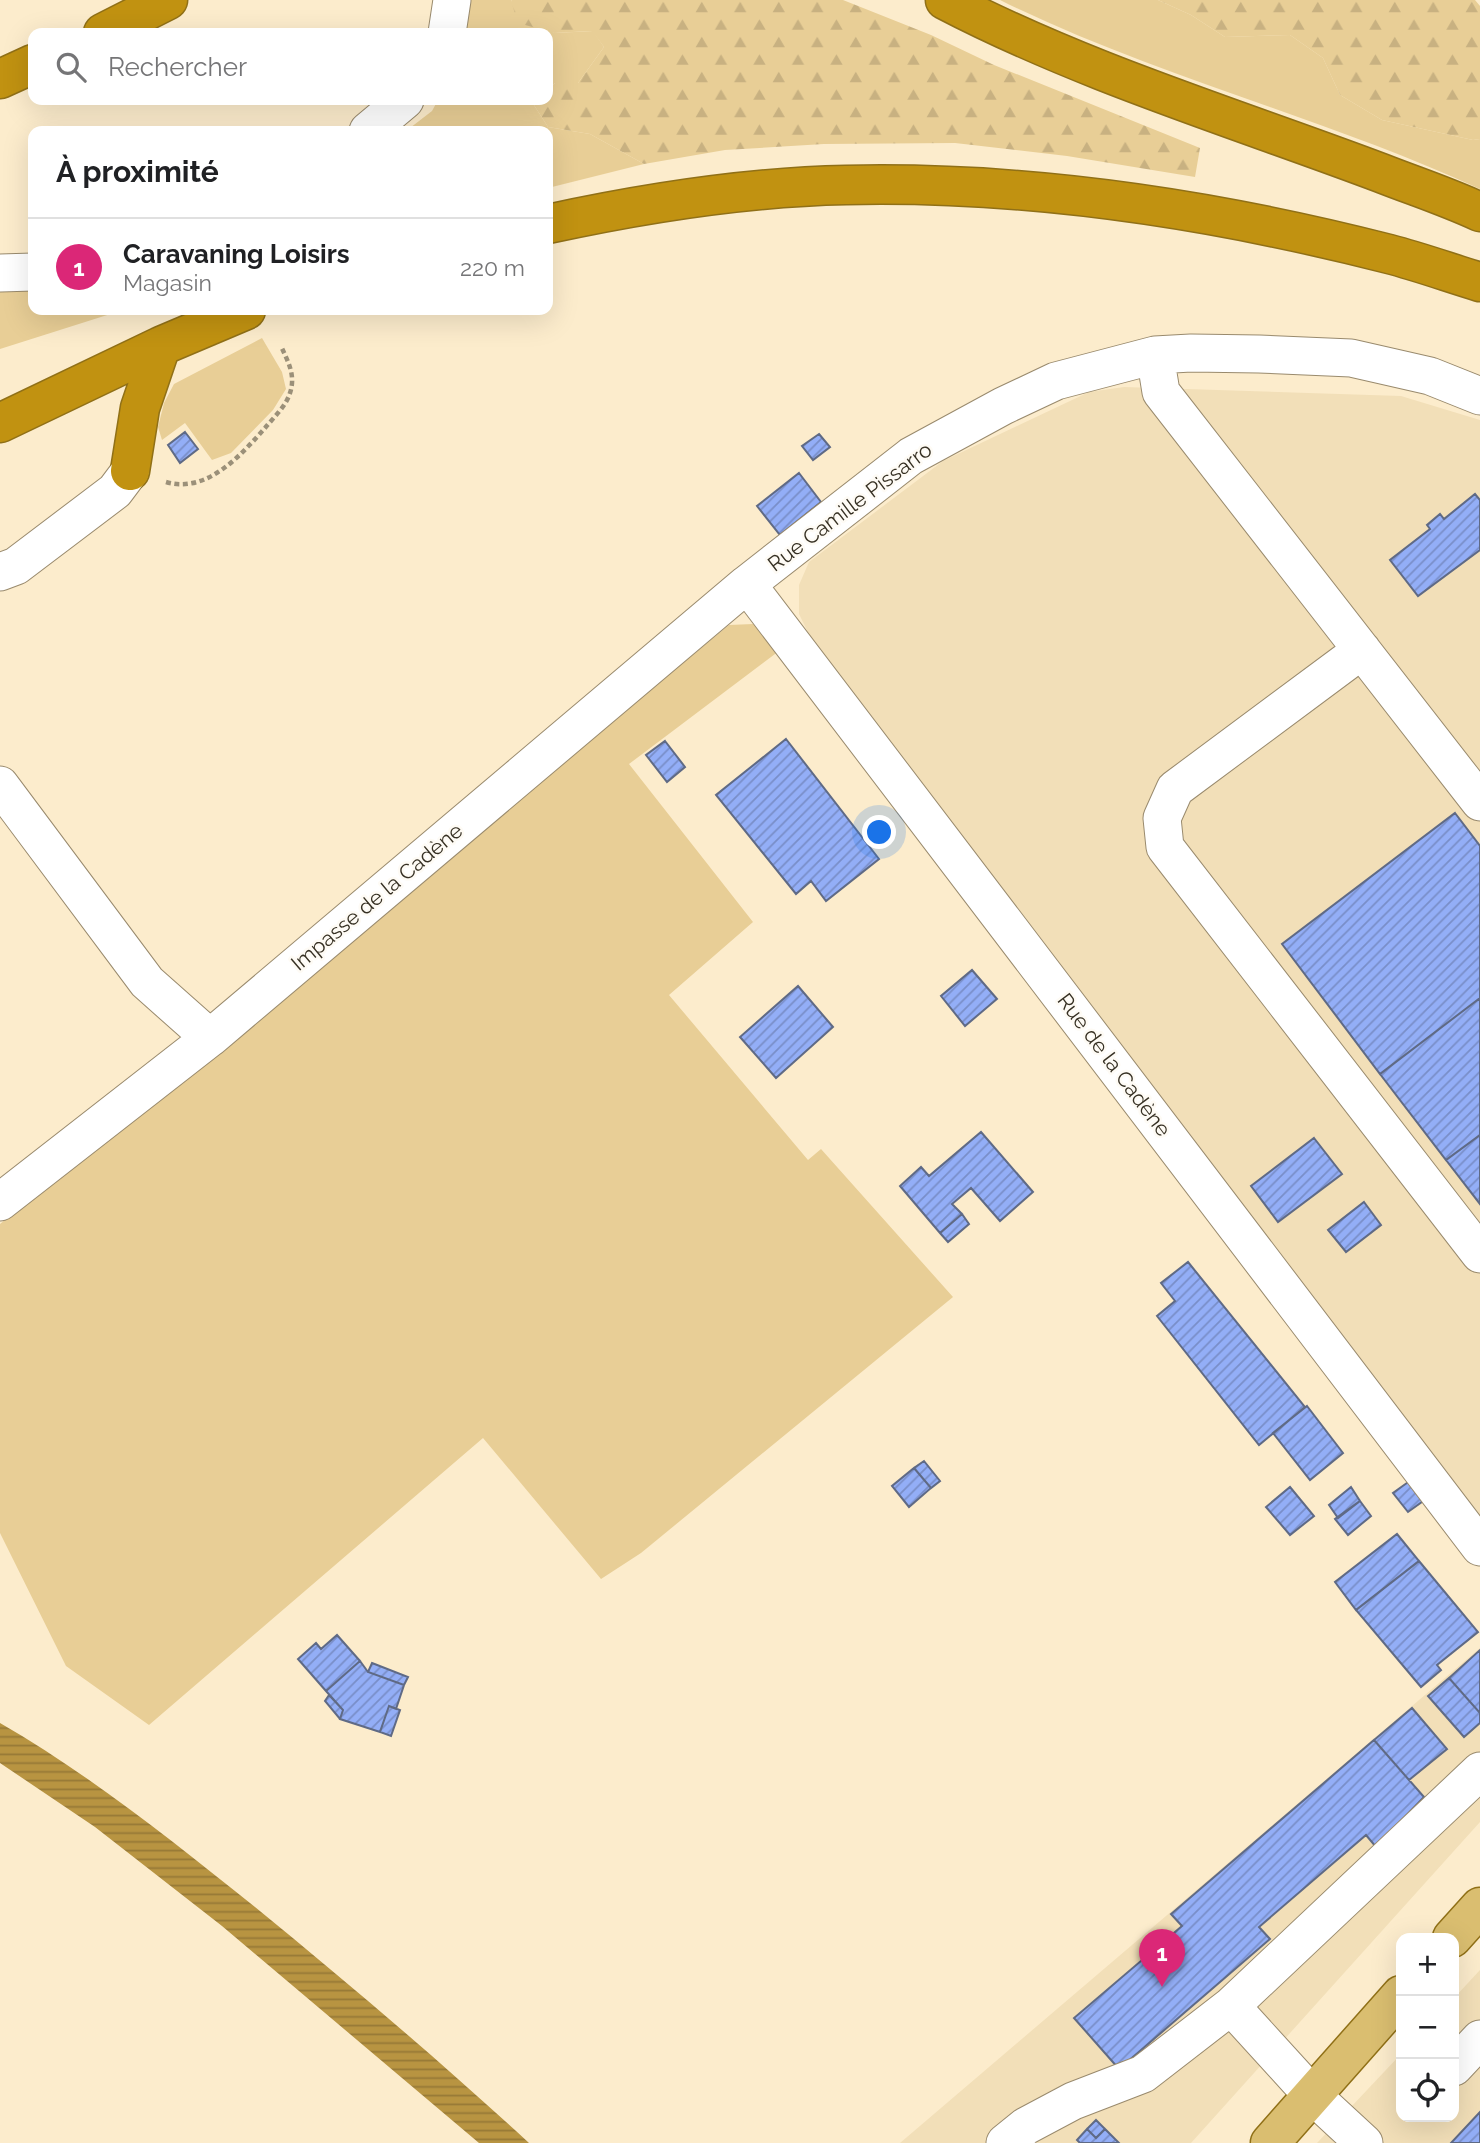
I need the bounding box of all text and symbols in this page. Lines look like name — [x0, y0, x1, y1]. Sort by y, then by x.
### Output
search box — [28, 28, 553, 105]
icon: search — [52, 48, 90, 86]
text: Rechercher — [108, 52, 247, 82]
text: À proximité — [56, 154, 219, 189]
text: Caravaning Loisirs — [123, 239, 350, 269]
text: 1 — [73, 254, 85, 281]
text: 220 m — [460, 254, 525, 281]
text: Magasin — [123, 269, 212, 296]
street label: Rue Camille Pissarro — [763, 437, 937, 576]
your location — [862, 815, 896, 849]
street label: Impasse de la Cadène — [286, 818, 467, 976]
street label: Rue de la Cadène — [1052, 988, 1176, 1141]
pin: 1 — [1139, 1929, 1185, 1987]
map controls — [1396, 1933, 1459, 2122]
button: + — [1396, 1933, 1459, 1996]
button: − — [1396, 1996, 1459, 2059]
button: locate — [1396, 2059, 1459, 2122]

